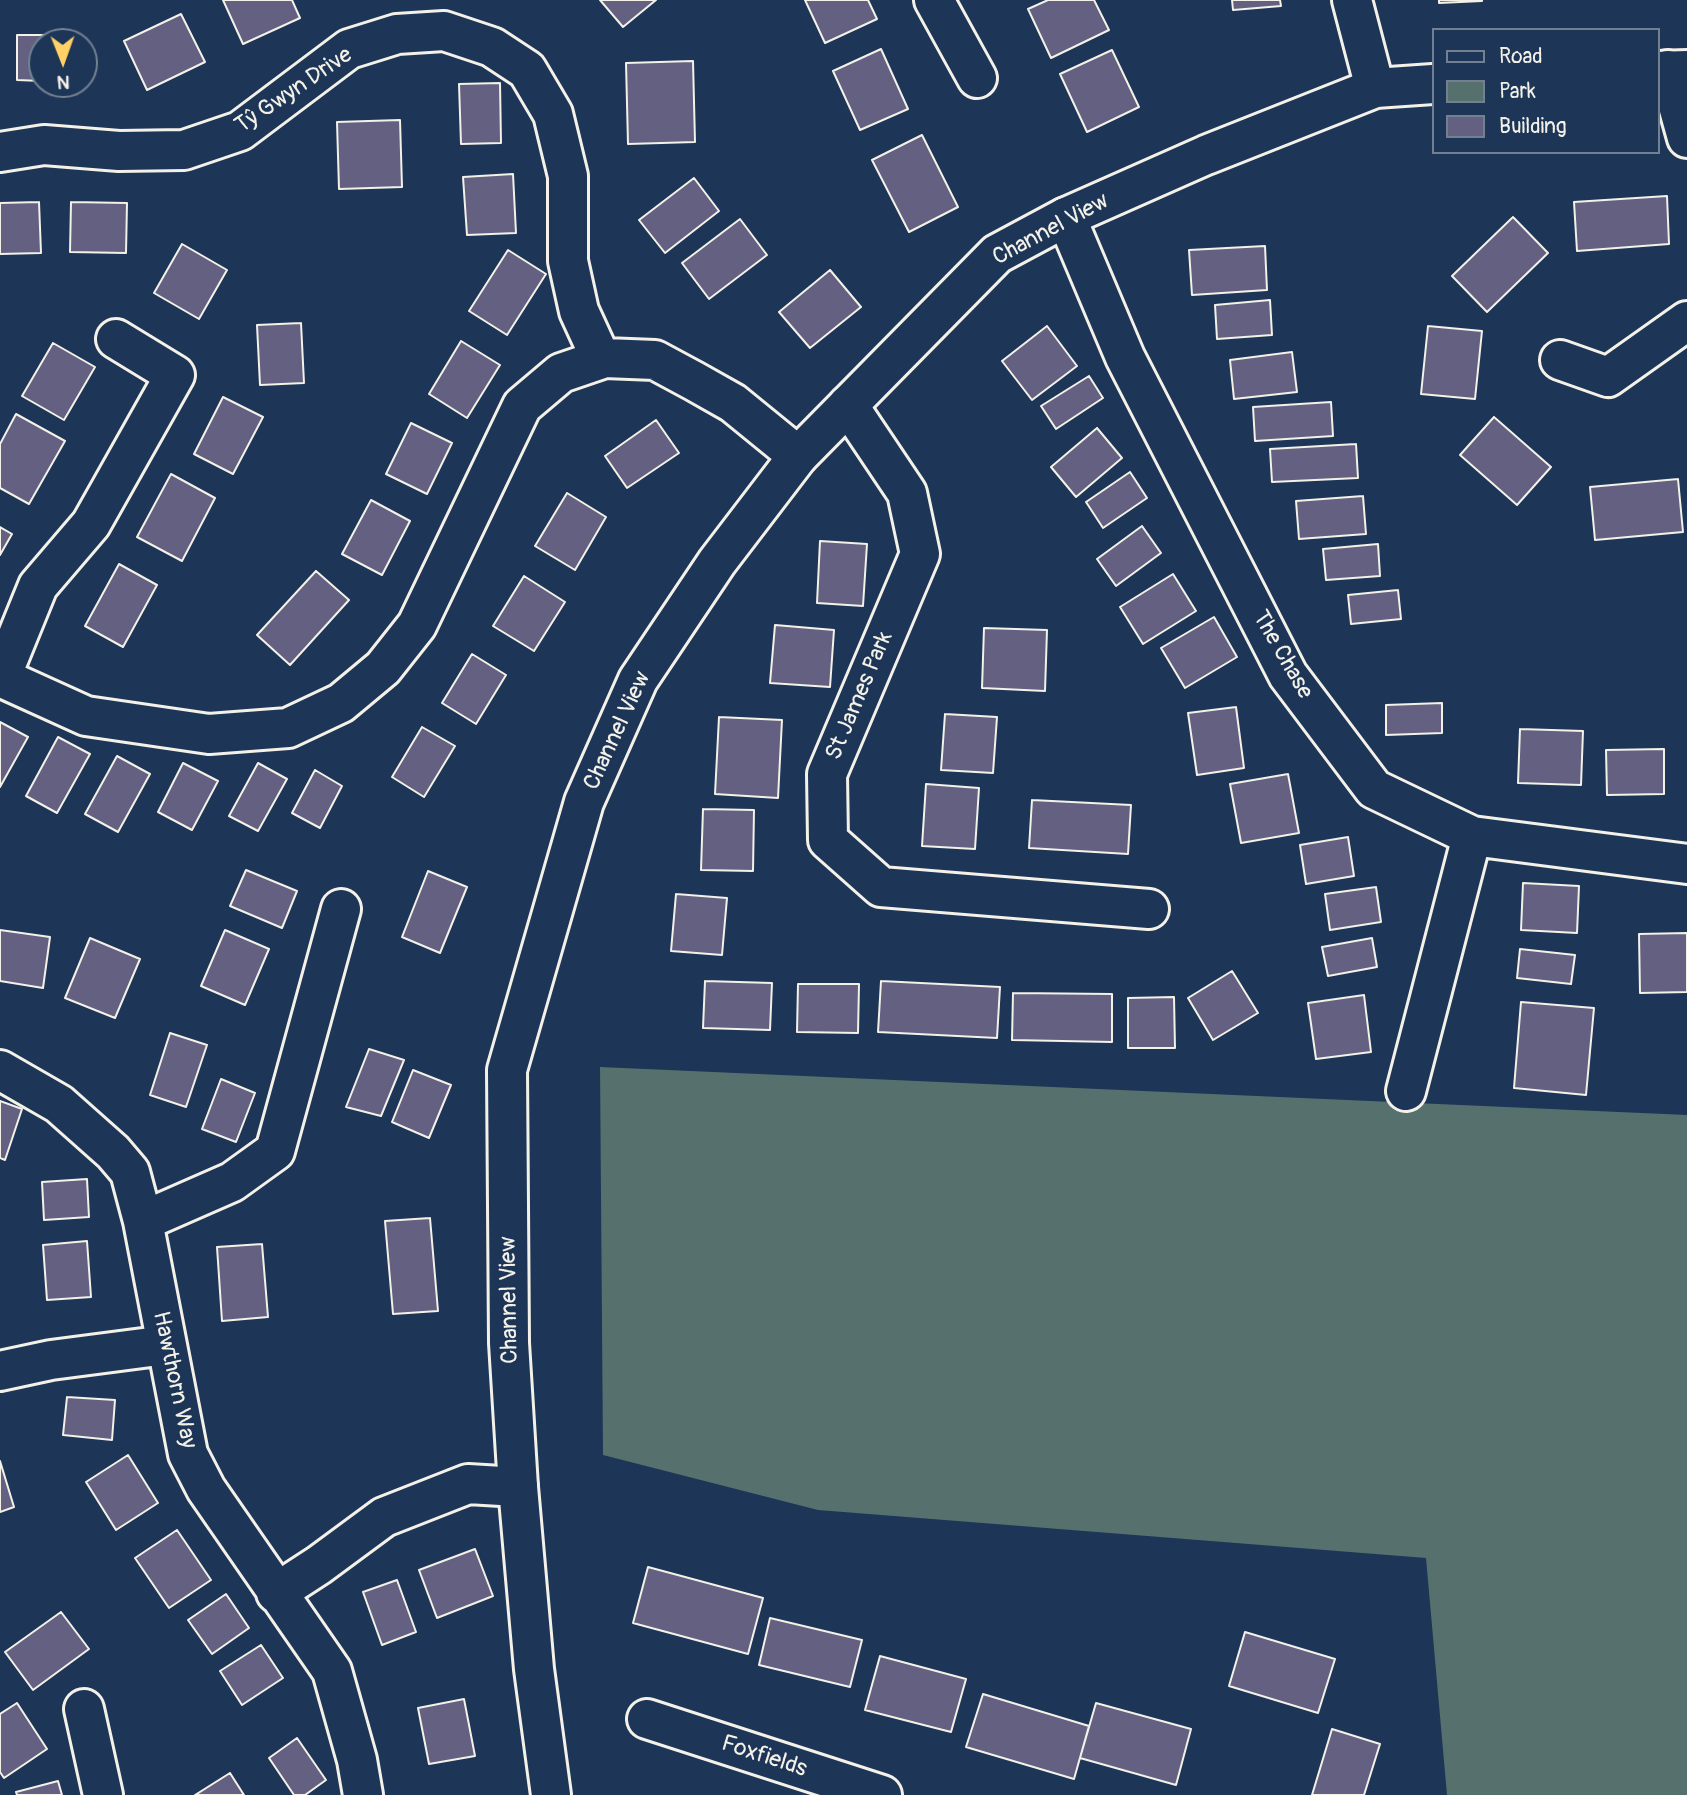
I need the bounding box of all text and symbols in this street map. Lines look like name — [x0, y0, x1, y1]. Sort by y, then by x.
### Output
north arrow — [28, 28, 98, 98]
legend — [1432, 28, 1659, 154]
street label: Tŷ Gwyn Drive — [230, 42, 358, 140]
text: Road — [1499, 43, 1543, 70]
text: N — [57, 70, 70, 94]
text: Park — [1499, 78, 1536, 105]
text: Building — [1499, 113, 1566, 140]
street label: Channel View — [988, 188, 1114, 272]
street label: The Chase — [1246, 606, 1318, 704]
street label: St James Park — [821, 628, 899, 764]
street label: Channel View — [579, 667, 657, 795]
street label: Channel View — [495, 1236, 525, 1364]
street label: Hawthorn Way — [146, 1309, 202, 1451]
street label: Foxfields — [718, 1730, 810, 1784]

